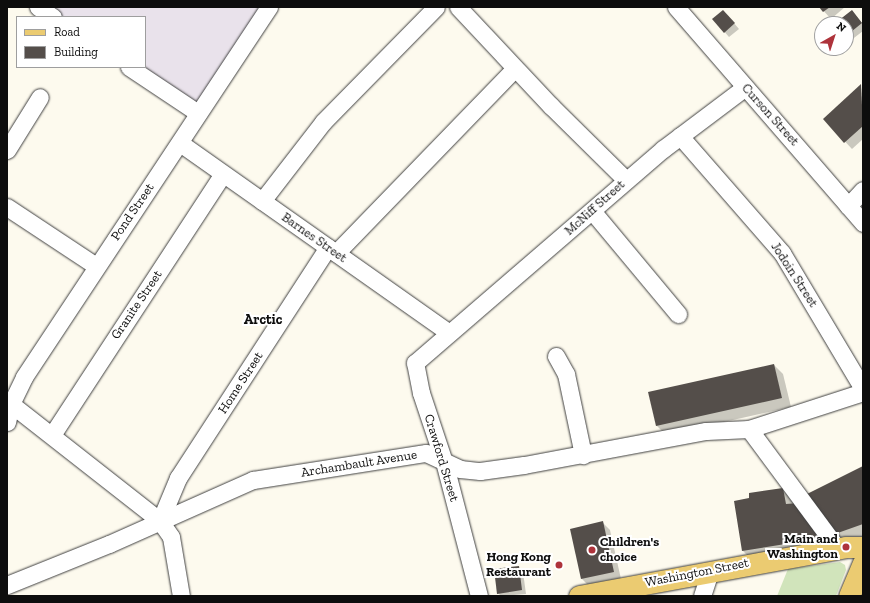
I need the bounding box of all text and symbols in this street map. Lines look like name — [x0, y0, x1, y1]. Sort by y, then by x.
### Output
legend — [16, 16, 146, 68]
north arrow — [814, 16, 854, 56]
text: N — [834, 19, 849, 35]
text: Road — [54, 25, 80, 39]
text: Building — [54, 45, 98, 59]
street label: Curson Street — [738, 81, 802, 149]
street label: McNiff Street — [562, 177, 628, 239]
street label: Pond Street — [108, 180, 158, 244]
street label: Barnes Street — [278, 210, 350, 266]
street label: Jodoin Street — [767, 240, 821, 310]
street label: Granite Street — [108, 267, 166, 343]
district label: Arctic — [244, 312, 282, 328]
street label: Home Street — [215, 349, 267, 417]
street label: Crawford Street — [420, 413, 462, 503]
street label: Archambault Avenue — [300, 447, 418, 481]
place label: Main and Washington — [767, 532, 838, 563]
place label: Children's choice — [600, 535, 659, 566]
marker: Main and Washington — [841, 542, 851, 552]
marker: Children's choice — [587, 545, 597, 555]
place label: Hong Kong Restaurant — [486, 550, 551, 581]
street label: Washington Street — [644, 555, 750, 591]
marker: Hong Kong Restaurant — [554, 560, 564, 570]

